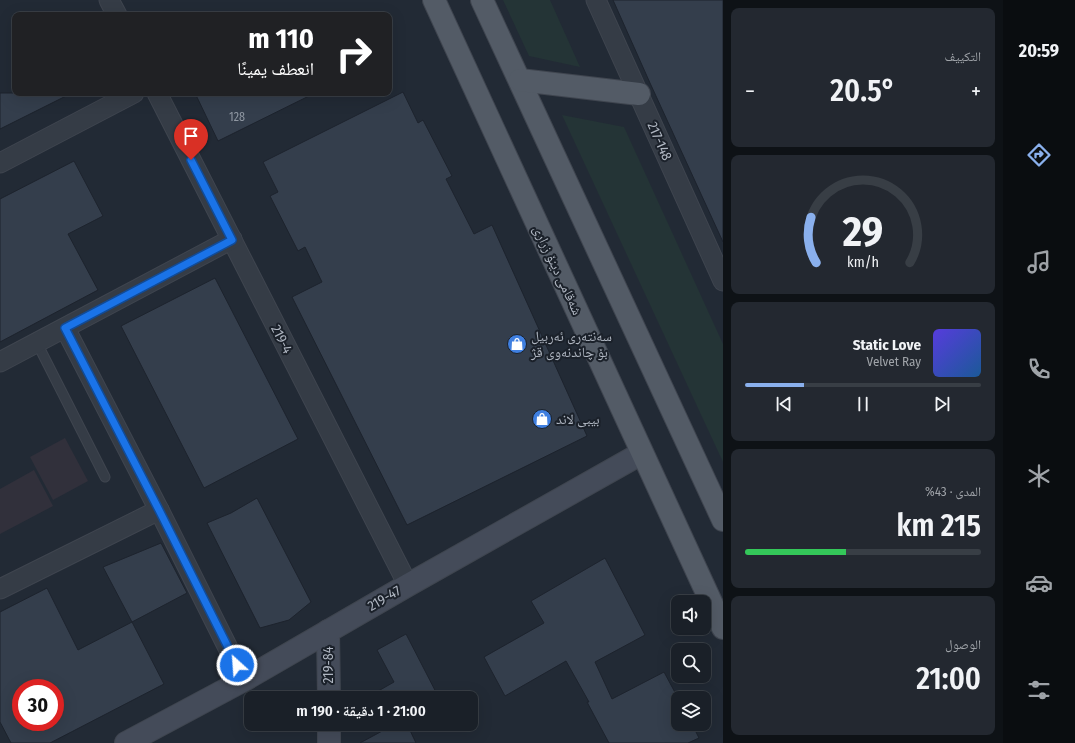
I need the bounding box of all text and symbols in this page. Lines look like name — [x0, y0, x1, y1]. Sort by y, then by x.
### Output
text: 110 m — [248, 22, 314, 55]
icon: right — [328, 28, 380, 80]
text: 20:59 — [1019, 40, 1059, 62]
text: التكييف — [945, 49, 981, 64]
text: انعطف يمينًا — [237, 58, 314, 80]
text: 20.5° — [830, 73, 896, 109]
text: − — [745, 78, 755, 105]
text: + — [971, 78, 981, 105]
house number: 128 — [229, 110, 245, 124]
pin — [174, 119, 208, 160]
street label: 217-148 — [644, 119, 676, 163]
icon: arrive — [180, 125, 202, 147]
icon: directions — [1025, 141, 1053, 169]
text: 29 — [842, 206, 883, 256]
street label: شەقامی دینۆ زراری — [529, 223, 586, 318]
icon: music — [1025, 248, 1053, 276]
text: km/h — [847, 253, 879, 270]
street label: 219-4 — [267, 322, 296, 357]
place label: سەنتەری ئەربیل بۆ چاندنەوی قژ — [530, 328, 612, 361]
shop icon: سەنتەری ئەربیل بۆ چاندنەوی قژ — [506, 333, 528, 355]
text: Static Love — [853, 336, 921, 354]
text: Velvet Ray — [867, 354, 921, 369]
icon: phone — [1025, 355, 1053, 383]
icon: previous — [773, 393, 795, 415]
icon: pause — [852, 393, 874, 415]
icon: next — [931, 393, 953, 415]
shop icon: بيبى لاند — [531, 408, 553, 430]
place label: بيبى لاند — [556, 411, 600, 428]
icon: climate — [1025, 462, 1053, 490]
text: المدى · 43% — [925, 484, 981, 499]
text: 215 km — [896, 508, 981, 544]
icon: car — [1025, 569, 1053, 597]
street label: 219-47 — [365, 582, 404, 615]
map controls — [671, 595, 711, 731]
button: sound — [671, 595, 711, 635]
text: الوصول — [945, 637, 981, 652]
button: search — [671, 643, 711, 683]
position arrow — [216, 644, 258, 686]
street label: 219-84 — [320, 646, 337, 684]
text: 21:00 — [916, 661, 981, 697]
icon: filters — [1025, 676, 1053, 704]
speed limit sign: 30 — [12, 679, 64, 731]
button: layers — [671, 691, 711, 731]
text: 21:00 · 1 دقيقة · 190 m — [296, 702, 426, 720]

